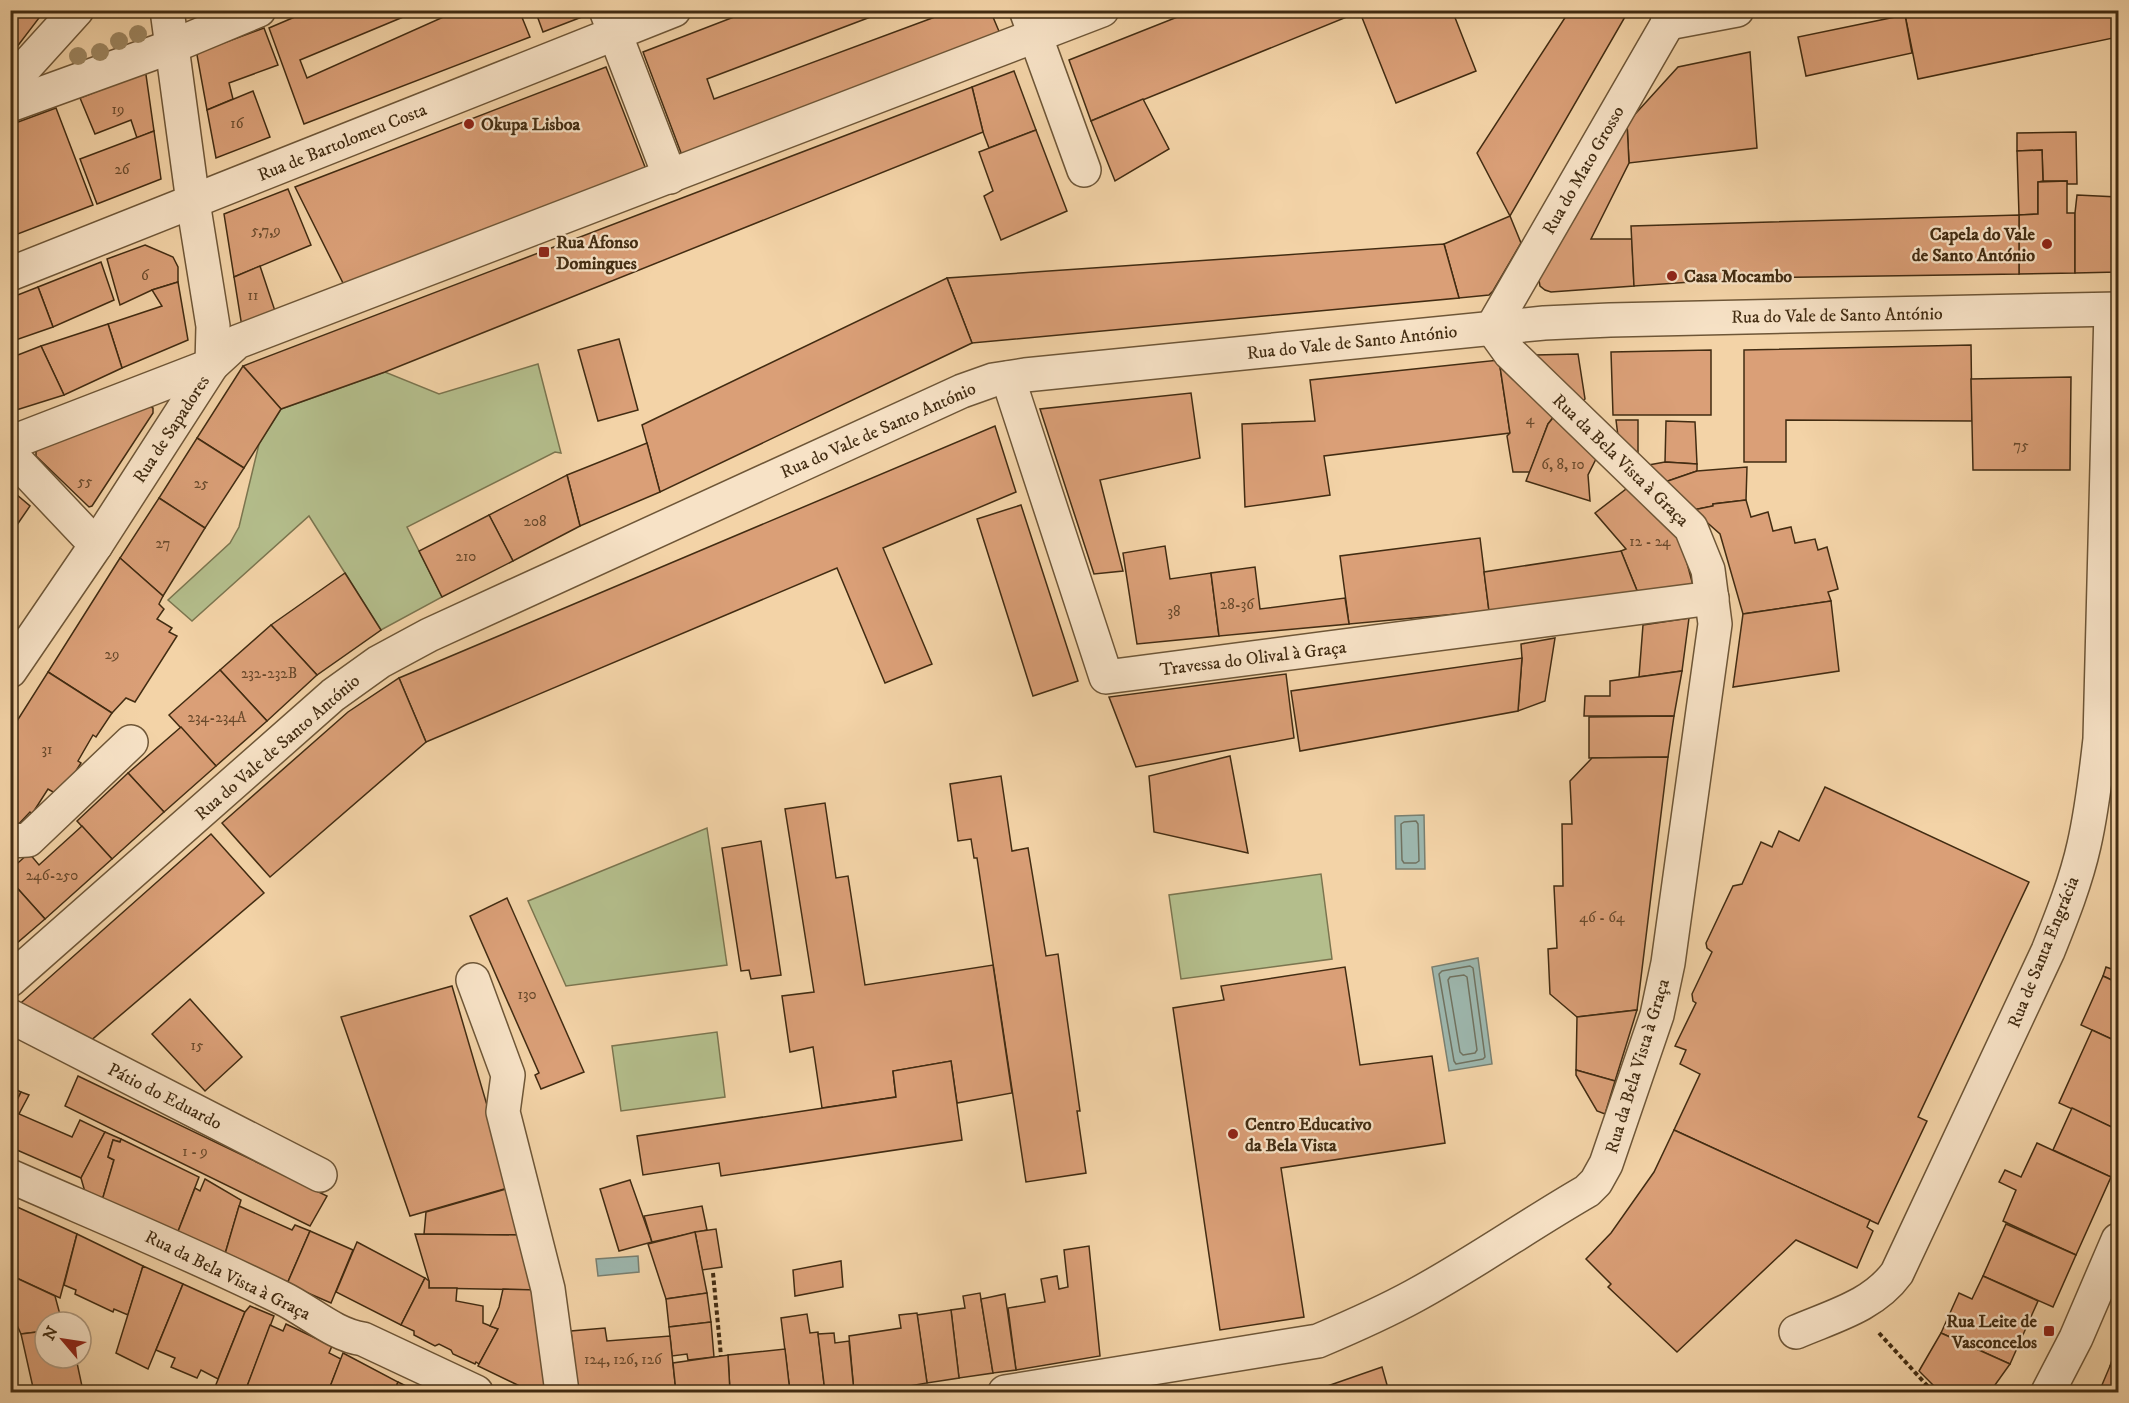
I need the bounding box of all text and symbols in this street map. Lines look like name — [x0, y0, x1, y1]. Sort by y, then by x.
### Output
street label: Rua de Bartolomeu Costa — [255, 99, 430, 187]
house number: 19 — [112, 100, 124, 119]
street label: Rua do Mato Grosso — [1538, 102, 1630, 239]
house number: 16 — [230, 114, 245, 133]
place label: Okupa Lisboa — [481, 114, 581, 136]
marker: Okupa Lisboa — [462, 117, 476, 131]
house number: 26 — [114, 160, 131, 179]
house number: 5,7,9 — [251, 221, 281, 240]
place label: Capela do Vale de Santo António — [1912, 224, 2036, 267]
place label: Rua Afonso Domingues — [556, 232, 638, 275]
marker: Capela do Vale de Santo António — [2040, 237, 2054, 251]
marker: Rua Afonso Domingues — [537, 245, 551, 259]
house number: 6 — [141, 266, 150, 285]
place label: Casa Mocambo — [1684, 266, 1792, 288]
marker: Casa Mocambo — [1665, 269, 1679, 283]
house number: 11 — [247, 286, 259, 305]
street label: Rua do Vale de Santo António — [1731, 303, 1943, 329]
street label: Rua do Vale de Santo António — [1246, 321, 1459, 365]
street label: Rua de Sapadores — [129, 372, 215, 488]
street label: Rua do Vale de Santo António — [777, 378, 980, 484]
street label: Rua da Bela Vista à Graça — [1547, 390, 1693, 532]
house number: 4 — [1526, 410, 1535, 429]
house number: 75 — [2013, 436, 2029, 455]
house number: 6, 8, 10 — [1541, 455, 1585, 474]
house number: 55 — [78, 472, 93, 491]
house number: 25 — [194, 474, 209, 493]
house number: 208 — [524, 512, 546, 531]
house number: 12 - 24 — [1629, 532, 1671, 551]
house number: 27 — [156, 534, 171, 553]
house number: 210 — [456, 547, 476, 566]
house number: 28-36 — [1220, 595, 1255, 614]
house number: 38 — [1167, 602, 1181, 621]
street label: Travessa do Olival à Graça — [1159, 637, 1348, 681]
house number: 29 — [105, 645, 119, 664]
house number: 232-232B — [241, 664, 297, 683]
street label: Rua do Vale de Santo António — [191, 670, 365, 825]
house number: 234-234A — [188, 708, 247, 727]
house number: 31 — [41, 740, 53, 759]
house number: 246-250 — [26, 866, 78, 885]
street label: Rua de Santa Engrácia — [2003, 873, 2084, 1031]
house number: 46 - 64 — [1579, 908, 1625, 927]
street label: Rua da Bela Vista à Graça — [1601, 976, 1675, 1156]
house number: 130 — [517, 985, 537, 1004]
house number: 15 — [191, 1036, 204, 1055]
street label: Pátio do Eduardo — [104, 1059, 226, 1135]
place label: Centro Educativo da Bela Vista — [1245, 1114, 1372, 1157]
marker: Centro Educativo da Bela Vista — [1226, 1127, 1240, 1141]
house number: 1 - 9 — [182, 1142, 208, 1161]
street label: Rua da Bela Vista à Graça — [141, 1226, 314, 1326]
north arrow — [33, 1310, 93, 1370]
place label: Rua Leite de Vasconcelos — [1946, 1311, 2038, 1354]
text: N — [39, 1323, 63, 1344]
marker: Rua Leite de Vasconcelos — [2042, 1324, 2056, 1338]
house number: 124, 126, 126 — [584, 1350, 663, 1369]

